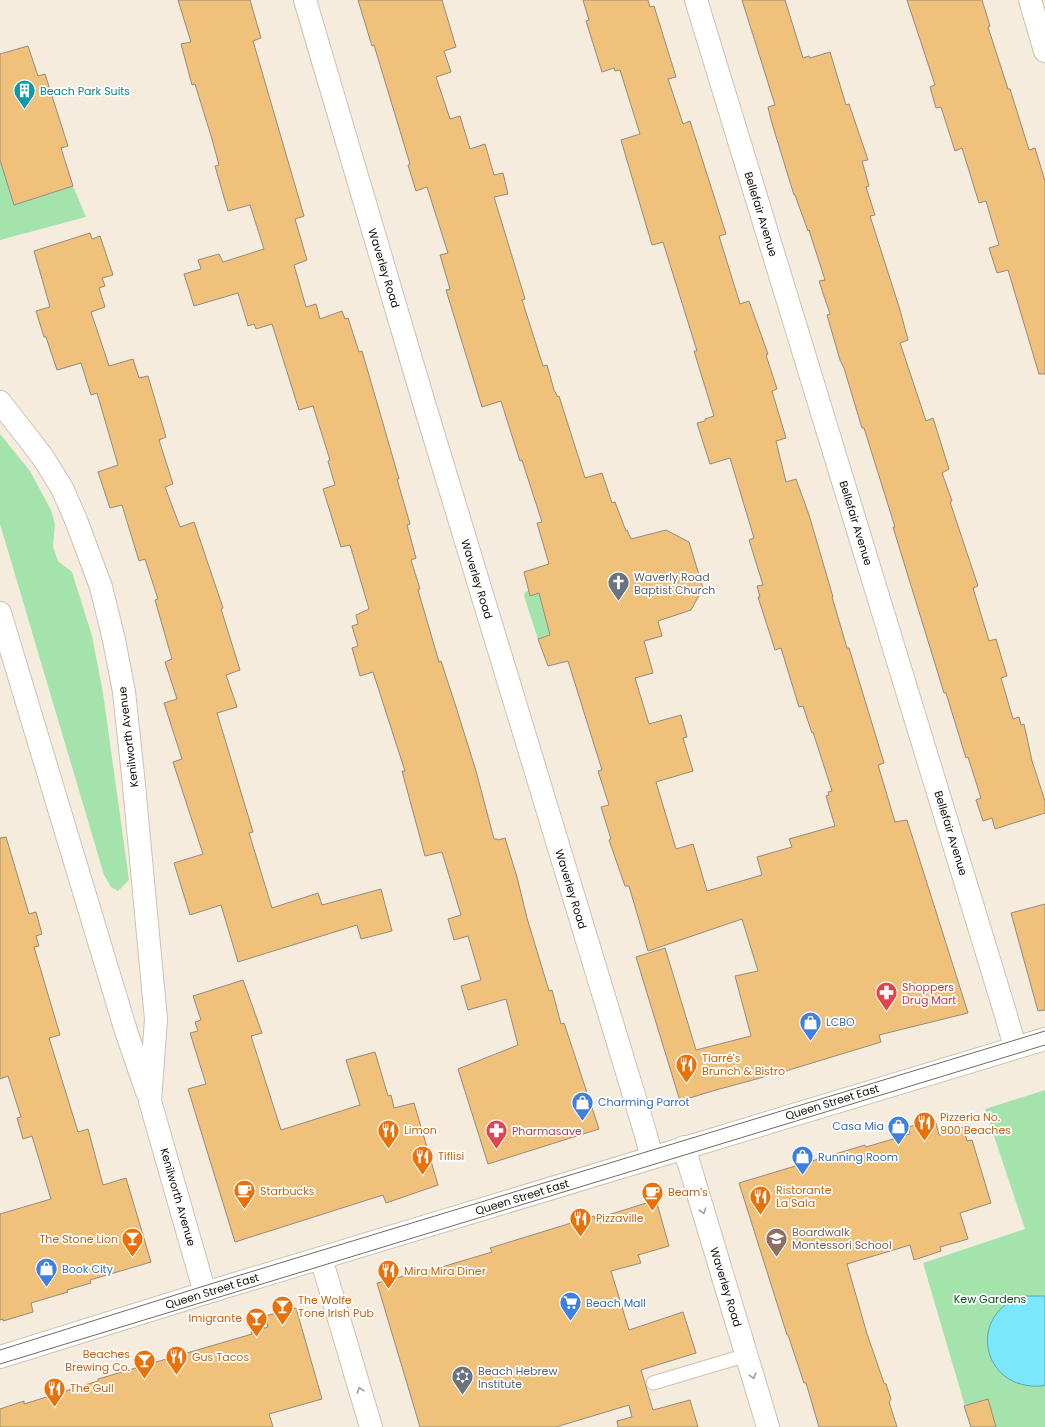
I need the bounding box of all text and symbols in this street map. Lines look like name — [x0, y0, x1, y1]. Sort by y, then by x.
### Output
building icon: Beach Park Suits — [12, 78, 38, 111]
place label: Beach Park Suits — [40, 83, 130, 99]
street label: Bellefair Avenue — [740, 170, 782, 259]
street label: Waverley Road — [364, 226, 404, 310]
street label: Bellefair Avenue — [835, 479, 877, 568]
street label: Waverley Road — [457, 537, 497, 621]
place label: Waverly Road Baptist Church — [634, 569, 715, 598]
church icon: Waverly Road Baptist Church — [605, 570, 631, 603]
street label: Kenilworth Avenue — [114, 686, 142, 788]
street label: Bellefair Avenue — [930, 789, 972, 878]
street label: Waverley Road — [551, 847, 591, 931]
place label: Shoppers Drug Mart — [902, 979, 956, 1008]
pharmacy icon: Shoppers Drug Mart — [873, 980, 899, 1013]
shop icon: LCBO — [797, 1009, 823, 1042]
place label: LCBO — [826, 1014, 855, 1030]
place label: Tiarré's Brunch & Bistro — [702, 1050, 785, 1079]
restaurant icon: Tiarré's Brunch & Bistro — [673, 1051, 699, 1084]
street label: Queen Street East — [783, 1080, 881, 1124]
shop icon: Charming Parrot — [570, 1089, 596, 1122]
place label: Charming Parrot — [598, 1094, 690, 1110]
place label: Pizzeria No. 900 Beaches — [940, 1109, 1011, 1138]
restaurant icon: Pizzeria No. 900 Beaches — [912, 1110, 938, 1143]
shop icon: Casa Mia — [886, 1113, 912, 1146]
restaurant icon: Limon — [375, 1117, 401, 1150]
pharmacy icon: Pharmasave — [483, 1118, 509, 1151]
place label: Casa Mia — [832, 1118, 884, 1134]
place label: Limon — [404, 1122, 437, 1138]
place label: Pharmasave — [512, 1123, 582, 1139]
restaurant icon: Tiflisi — [410, 1143, 436, 1176]
shop icon: Running Room — [790, 1144, 816, 1177]
street label: Kenilworth Avenue — [156, 1146, 200, 1248]
place label: Tiflisi — [438, 1148, 464, 1164]
place label: Running Room — [818, 1149, 898, 1165]
street label: Queen Street East — [473, 1175, 571, 1219]
cafe icon: Starbucks — [231, 1178, 257, 1211]
cafe icon: Beam's — [639, 1179, 665, 1212]
place label: Ristorante La Sala — [776, 1182, 832, 1211]
place label: Starbucks — [260, 1183, 315, 1199]
restaurant icon: Ristorante La Sala — [747, 1183, 773, 1216]
place label: Beam's — [668, 1184, 708, 1200]
restaurant icon: Pizzaville — [567, 1205, 593, 1238]
one-way arrow — [698, 1208, 707, 1215]
place label: Pizzaville — [596, 1210, 644, 1226]
place label: Boardwalk Montessori School — [792, 1224, 892, 1253]
school or university icon: Boardwalk Montessori School — [763, 1225, 789, 1258]
bar icon: The Stone Lion — [120, 1226, 146, 1259]
place label: The Stone Lion — [39, 1231, 118, 1247]
street label: Waverley Road — [706, 1245, 746, 1329]
shop icon: Book City — [34, 1256, 60, 1289]
restaurant icon: Mira Mira Diner — [376, 1258, 402, 1291]
place label: Book City — [62, 1261, 114, 1277]
place label: Mira Mira Diner — [404, 1263, 486, 1279]
street label: Queen Street East — [163, 1269, 261, 1313]
supermarket icon: Beach Mall — [557, 1290, 583, 1323]
park label: Kew Gardens — [954, 1291, 1027, 1307]
place label: The Wolfe Tone Irish Pub — [298, 1292, 374, 1321]
bar icon: The Wolfe Tone Irish Pub — [270, 1293, 296, 1326]
place label: Beach Mall — [586, 1295, 646, 1311]
bar icon: Imigrante — [244, 1305, 270, 1338]
place label: Imigrante — [188, 1310, 242, 1326]
restaurant icon: Gus Tacos — [164, 1344, 190, 1377]
place label: Beaches Brewing Co. — [65, 1346, 130, 1375]
bar icon: Beaches Brewing Co. — [132, 1347, 158, 1380]
place label: Gus Tacos — [192, 1349, 249, 1365]
place label: Beach Hebrew Institute — [478, 1363, 557, 1392]
synagogue icon: Beach Hebrew Institute — [449, 1364, 475, 1397]
one-way arrow — [748, 1372, 757, 1379]
restaurant icon: The Gull — [42, 1375, 68, 1408]
place label: The Gull — [70, 1380, 114, 1396]
one-way arrow — [356, 1386, 365, 1393]

